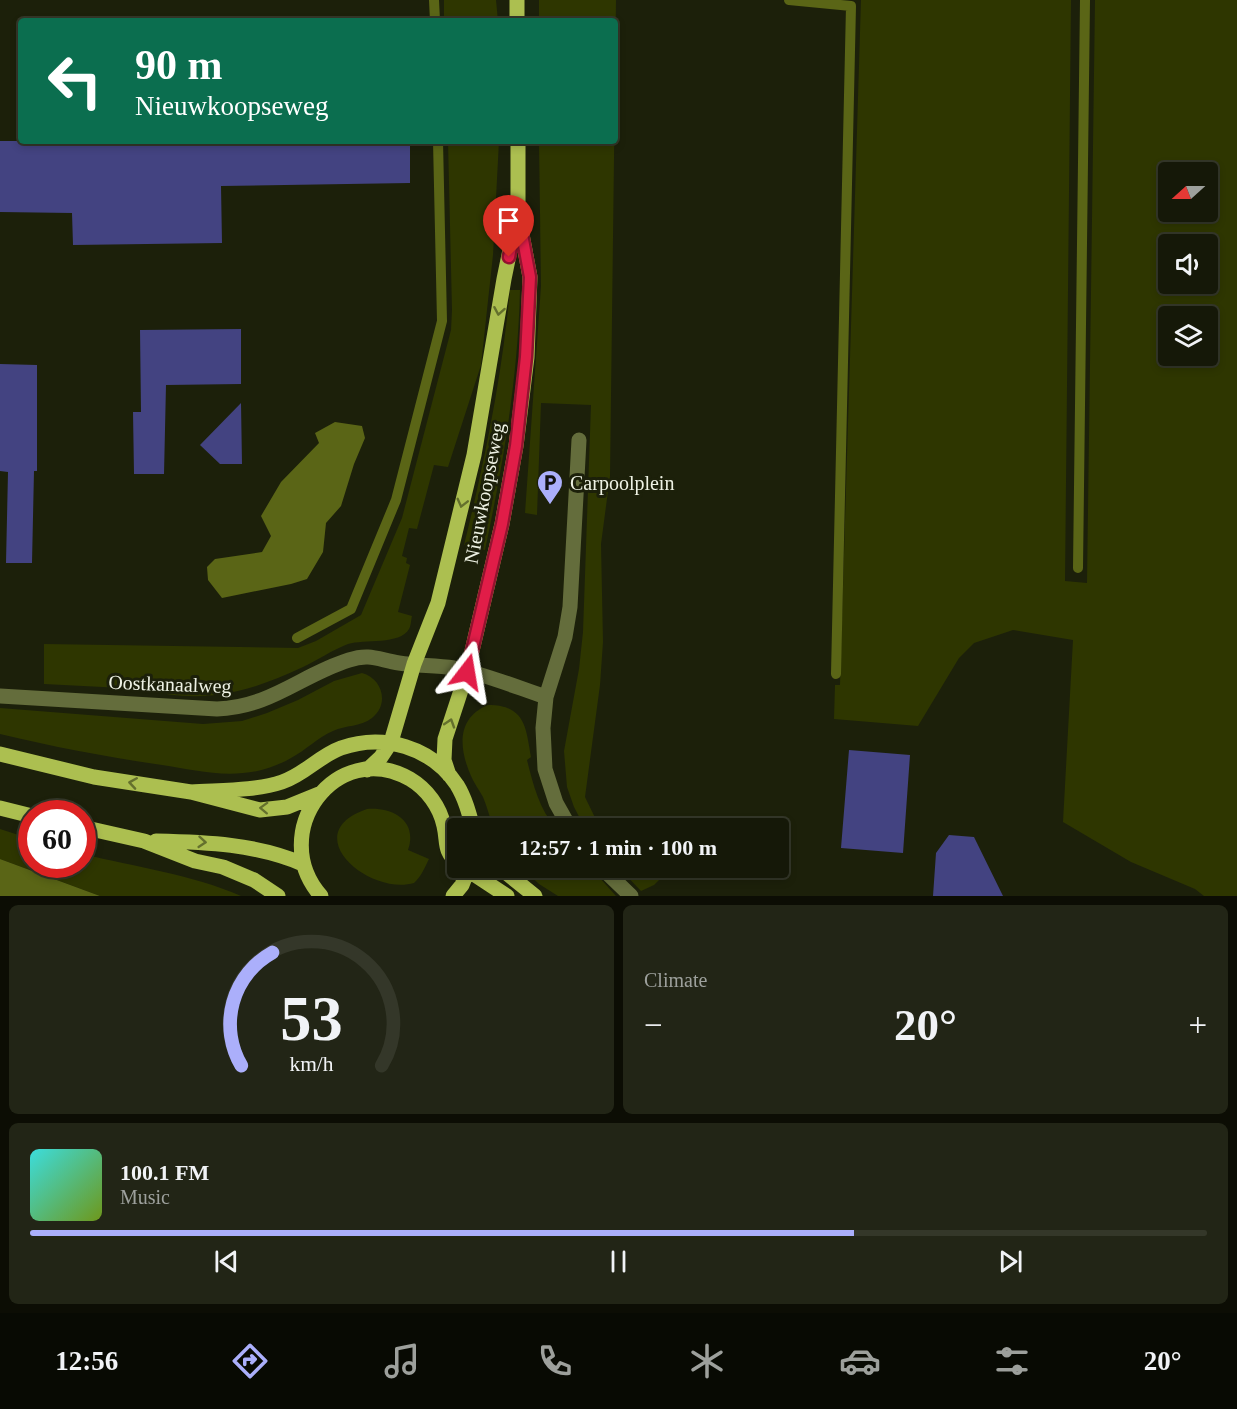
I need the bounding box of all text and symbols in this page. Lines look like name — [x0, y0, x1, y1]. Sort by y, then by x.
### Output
icon: left — [36, 42, 114, 120]
text: 90 m — [135, 42, 223, 88]
text: Nieuwkoopseweg — [135, 91, 328, 121]
north arrow — [1158, 162, 1218, 222]
map controls — [1158, 162, 1218, 366]
pin — [483, 195, 534, 257]
icon: arrive — [492, 204, 525, 237]
button: sound — [1158, 234, 1218, 294]
one-way arrow — [493, 306, 505, 316]
button: layers — [1158, 306, 1218, 366]
street label: Nieuwkoopseweg — [460, 421, 509, 566]
parking icon: Carpoolplein — [535, 468, 565, 506]
place label: Carpoolplein — [570, 472, 674, 495]
one-way arrow — [457, 497, 470, 507]
position arrow — [435, 640, 499, 704]
street label: Oostkanaalweg — [108, 671, 232, 698]
one-way arrow — [443, 718, 455, 729]
one-way arrow — [129, 777, 139, 790]
speed limit sign: 60 — [18, 800, 96, 878]
one-way arrow — [259, 802, 268, 815]
one-way arrow — [198, 835, 207, 848]
text: 12:57 · 1 min · 100 m — [519, 835, 717, 860]
text: Climate — [644, 969, 707, 991]
text: 53 — [280, 984, 343, 1053]
text: 20° — [894, 1000, 957, 1050]
text: − — [644, 1007, 663, 1043]
text: + — [1188, 1007, 1207, 1043]
text: km/h — [289, 1053, 334, 1077]
text: 100.1 FM — [120, 1160, 209, 1185]
text: Music — [120, 1186, 170, 1208]
icon: previous — [210, 1245, 243, 1278]
icon: pause — [602, 1245, 635, 1278]
icon: next — [994, 1245, 1027, 1278]
icon: directions — [229, 1340, 271, 1382]
icon: music — [381, 1340, 423, 1382]
icon: phone — [534, 1340, 576, 1382]
icon: climate — [686, 1340, 728, 1382]
icon: car — [839, 1340, 881, 1382]
icon: filters — [991, 1340, 1033, 1382]
text: 12:56 — [55, 1346, 118, 1376]
text: 20° — [1144, 1346, 1182, 1376]

